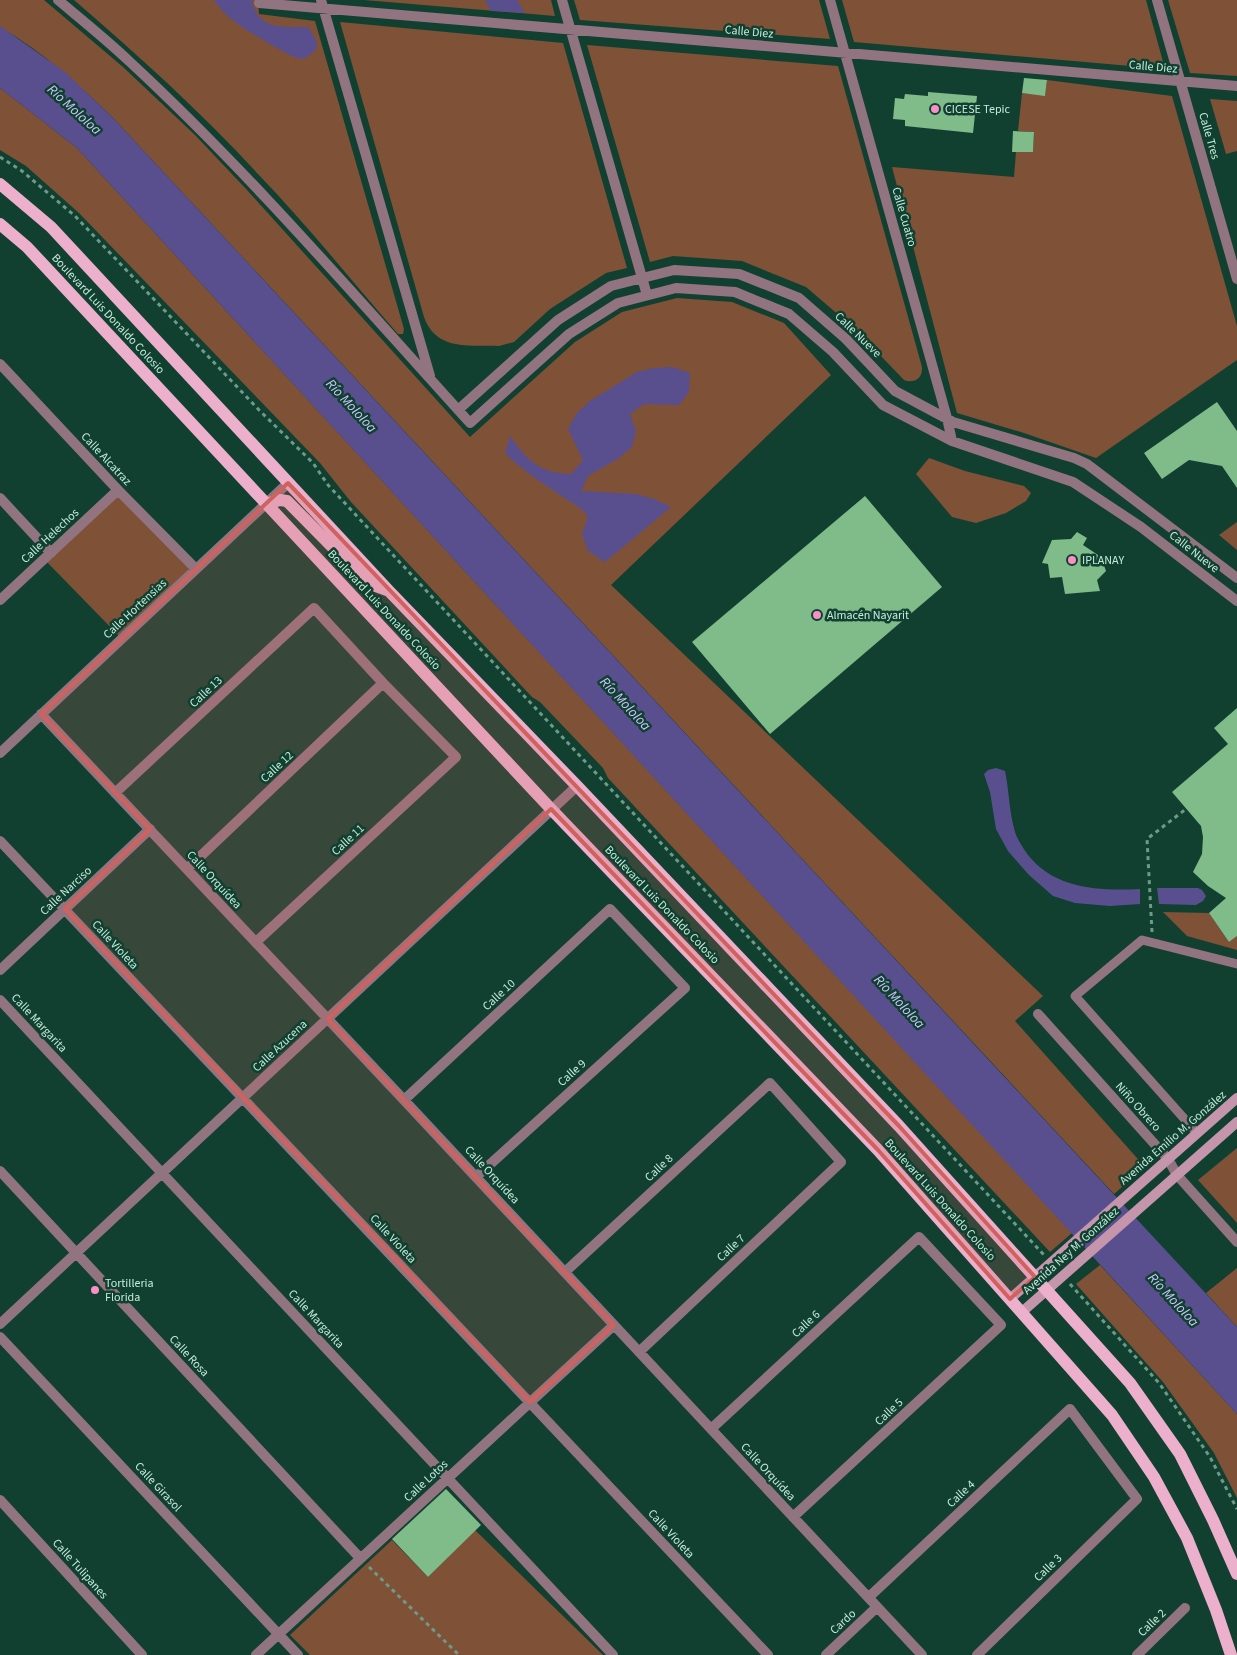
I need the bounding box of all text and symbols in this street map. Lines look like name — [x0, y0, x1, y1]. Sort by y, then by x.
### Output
street label: Calle Diez — [724, 21, 774, 43]
street label: Calle Diez — [1128, 56, 1178, 78]
water label: Río Mololoa — [42, 80, 106, 140]
place label: CICESE Tepic — [945, 101, 1011, 118]
marker: CICESE Tepic — [929, 103, 941, 115]
street label: Calle Tres — [1194, 110, 1224, 162]
street label: Calle Cuatro — [887, 185, 921, 249]
street label: Boulevard Luis Donaldo Colosio — [48, 250, 168, 378]
street label: Calle Nueve — [831, 308, 885, 362]
water label: Río Mololoa — [321, 375, 381, 438]
street label: Calle Alcatraz — [77, 429, 135, 489]
street label: Calle Helechos — [17, 505, 83, 567]
street label: Calle Nueve — [1165, 527, 1223, 577]
street label: Boulevard Luis Donaldo Colosio — [324, 546, 444, 674]
place label: IPLANAY — [1082, 552, 1124, 569]
marker: IPLANAY — [1066, 554, 1078, 566]
street label: Calle Hortensias — [99, 575, 171, 643]
place label: Almacén Nayarit — [827, 607, 909, 624]
marker: Almacén Nayarit — [811, 609, 823, 621]
street label: Calle 13 — [186, 672, 226, 712]
water label: Río Mololoa — [595, 673, 655, 736]
street label: Calle 12 — [257, 747, 297, 787]
street label: Calle 11 — [328, 820, 368, 860]
street label: Boulevard Luis Donaldo Colosio — [601, 842, 723, 968]
street label: Calle Orquídea — [183, 847, 245, 913]
street label: Calle Narciso — [36, 863, 96, 919]
street label: Calle Violeta — [88, 917, 142, 973]
water label: Río Mololoa — [869, 971, 929, 1034]
street label: Calle 10 — [479, 975, 519, 1015]
street label: Calle Margarita — [7, 990, 71, 1056]
street label: Calle Azucena — [249, 1016, 311, 1076]
street label: Calle 9 — [554, 1056, 590, 1090]
street label: Niño Obrero — [1111, 1079, 1165, 1135]
street label: Avenida Emilio M. González — [1116, 1087, 1230, 1189]
street label: Boulevard Luis Donaldo Colosio — [881, 1135, 999, 1265]
street label: Calle Orquídea — [461, 1142, 523, 1208]
street label: Calle 8 — [641, 1150, 677, 1186]
street label: Avenida Ney M. González — [1019, 1203, 1123, 1299]
street label: Calle Violeta — [366, 1211, 420, 1267]
street label: Calle 7 — [713, 1230, 749, 1266]
water label: Río Mololoa — [1143, 1269, 1203, 1332]
place label: Tortilleria Florida — [105, 1275, 154, 1306]
marker: Tortilleria Florida — [89, 1284, 101, 1296]
street label: Calle Margarita — [284, 1286, 348, 1352]
street label: Calle 6 — [788, 1306, 824, 1342]
street label: Calle Rosa — [165, 1331, 213, 1381]
street label: Calle 5 — [871, 1394, 907, 1430]
street label: Calle Orquídea — [737, 1439, 799, 1505]
street label: Calle Lotos — [400, 1456, 452, 1506]
street label: Calle Girasol — [131, 1458, 185, 1516]
street label: Calle 4 — [943, 1476, 979, 1512]
street label: Calle Violeta — [644, 1506, 698, 1562]
street label: Calle Tulipanes — [48, 1535, 112, 1603]
street label: Calle 3 — [1030, 1550, 1066, 1586]
street label: Calle 2 — [1134, 1605, 1170, 1641]
street label: Cardo — [826, 1606, 860, 1638]

